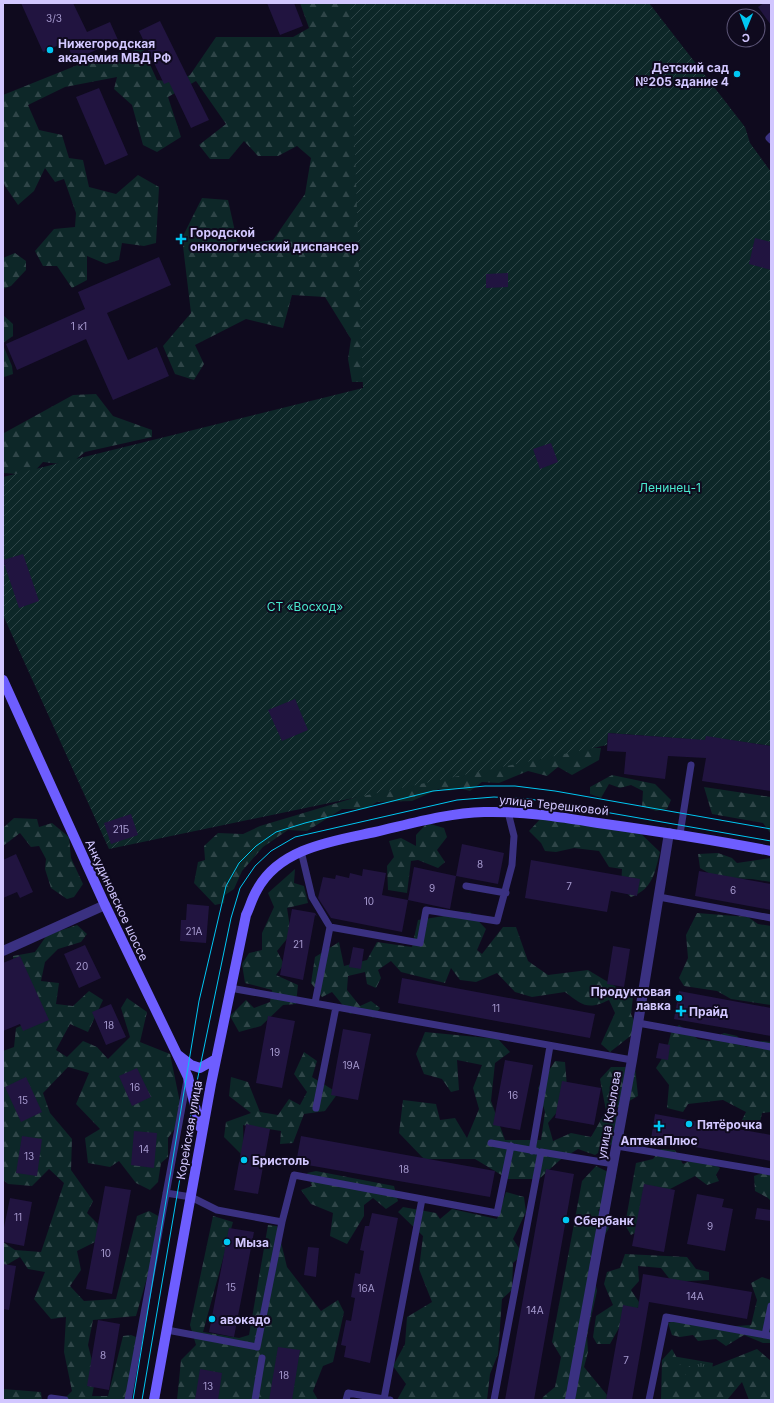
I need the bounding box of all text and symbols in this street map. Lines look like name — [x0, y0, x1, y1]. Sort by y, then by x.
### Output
north arrow — [726, 8, 766, 48]
house number: 3/3 — [46, 12, 62, 24]
text: С — [742, 31, 750, 45]
place label: Нижегородская академия МВД РФ — [58, 36, 171, 65]
marker: Нижегородская академия МВД РФ — [45, 45, 55, 55]
place label: Детский сад №205 здание 4 — [635, 60, 729, 89]
marker: Детский сад №205 здание 4 — [732, 69, 742, 79]
place label: Городской онкологический диспансер — [190, 225, 359, 254]
marker: Городской онкологический диспансер — [175, 233, 187, 245]
house number: 1 к1 — [71, 320, 87, 332]
park label: Ленинец-1 — [639, 480, 701, 495]
park label: СТ «Восход» — [267, 599, 343, 614]
street label: улица Терешковой — [499, 792, 609, 818]
house number: 21Б — [113, 823, 129, 835]
street label: Анкудиновское шоссе — [82, 837, 152, 963]
house number: 8 — [477, 858, 483, 870]
house number: 7 — [566, 880, 572, 892]
house number: 9 — [429, 882, 435, 894]
house number: 6 — [730, 884, 736, 896]
house number: 10 — [364, 895, 374, 907]
house number: 21А — [185, 925, 203, 937]
house number: 21 — [293, 938, 303, 950]
house number: 20 — [76, 960, 88, 972]
place label: Продуктовая лавка — [591, 984, 671, 1013]
marker: Продуктовая лавка — [674, 993, 684, 1003]
house number: 11 — [492, 1002, 500, 1014]
place label: Прайд — [689, 1004, 728, 1019]
marker: Прайд — [676, 1006, 686, 1016]
house number: 18 — [104, 1019, 114, 1031]
house number: 19 — [270, 1046, 280, 1058]
house number: 19А — [342, 1059, 360, 1071]
street label: улица Крылова — [594, 1070, 624, 1160]
street label: Корейская улица — [173, 1079, 205, 1181]
house number: 16 — [130, 1081, 140, 1093]
house number: 16 — [508, 1089, 518, 1101]
house number: 15 — [18, 1094, 28, 1106]
place label: Пятёрочка — [697, 1117, 762, 1132]
marker: Пятёрочка — [684, 1119, 694, 1129]
marker: АптекаПлюс — [654, 1121, 664, 1131]
place label: АптекаПлюс — [621, 1133, 697, 1148]
house number: 14 — [139, 1143, 149, 1155]
house number: 13 — [24, 1150, 34, 1162]
place label: Бристоль — [252, 1153, 309, 1168]
marker: Бристоль — [239, 1155, 249, 1165]
house number: 18 — [399, 1163, 409, 1175]
house number: 11 — [14, 1211, 22, 1223]
place label: Сбербанк — [574, 1213, 634, 1228]
marker: Сбербанк — [561, 1215, 571, 1225]
house number: 9 — [707, 1220, 713, 1232]
place label: Мыза — [235, 1235, 269, 1250]
marker: Мыза — [222, 1237, 232, 1247]
house number: 10 — [101, 1247, 111, 1259]
house number: 15 — [226, 1281, 236, 1293]
house number: 16А — [357, 1282, 375, 1294]
house number: 14А — [686, 1290, 704, 1302]
house number: 14А — [526, 1304, 544, 1316]
place label: авокадо — [220, 1312, 271, 1327]
marker: авокадо — [207, 1314, 217, 1324]
house number: 8 — [100, 1349, 106, 1361]
house number: 7 — [623, 1354, 629, 1366]
house number: 18 — [279, 1369, 289, 1381]
house number: 13 — [203, 1380, 213, 1392]

